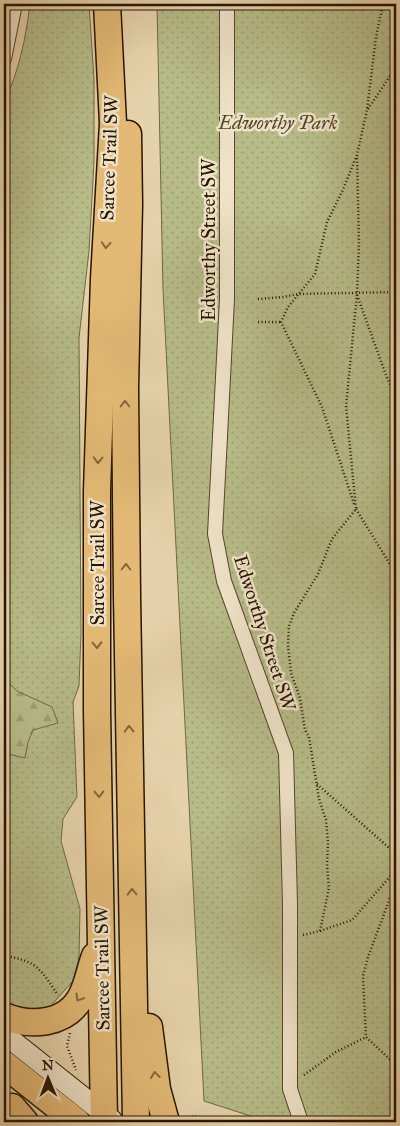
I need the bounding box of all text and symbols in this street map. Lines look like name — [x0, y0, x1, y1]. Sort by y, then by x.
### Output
street label: Sarcee Trail SW — [95, 94, 123, 221]
park label: Edworthy Park — [218, 111, 338, 134]
street label: Edworthy Street SW — [197, 158, 220, 321]
one-way arrow — [101, 241, 112, 249]
one-way arrow — [120, 400, 130, 408]
one-way arrow — [92, 456, 103, 464]
street label: Sarcee Trail SW — [86, 500, 109, 626]
street label: Edworthy Street SW — [229, 552, 301, 715]
one-way arrow — [121, 563, 131, 570]
one-way arrow — [92, 641, 102, 649]
one-way arrow — [124, 725, 134, 732]
one-way arrow — [94, 790, 105, 798]
one-way arrow — [127, 887, 138, 895]
street label: Sarcee Trail SW — [89, 904, 115, 1031]
one-way arrow — [76, 993, 86, 1002]
north arrow — [22, 1054, 72, 1104]
text: N — [42, 1057, 54, 1074]
one-way arrow — [150, 1071, 161, 1079]

